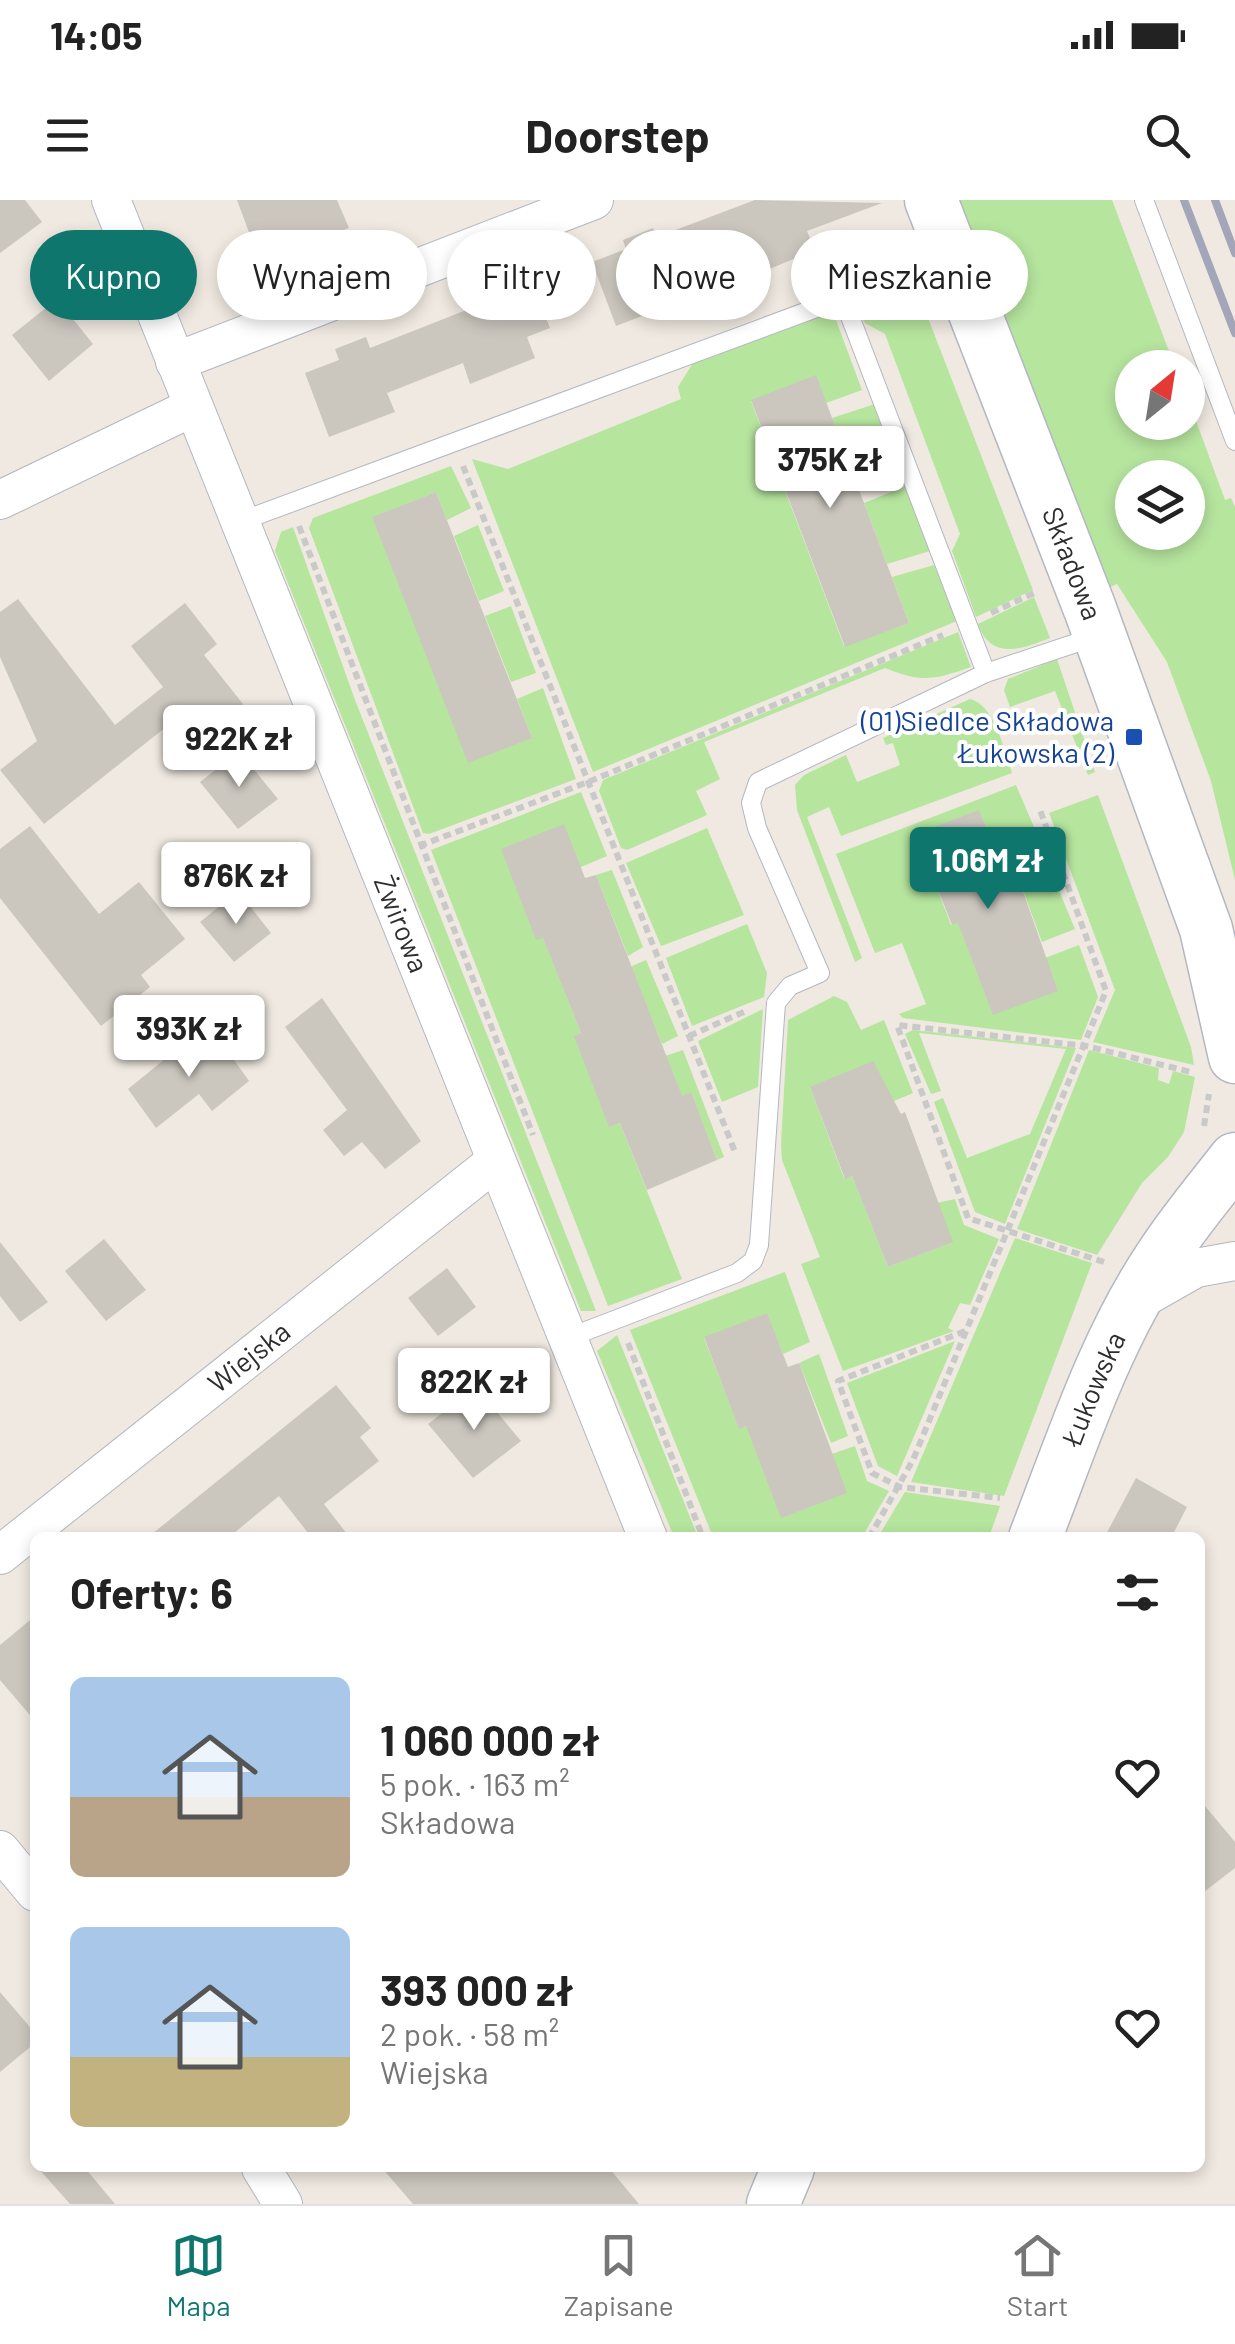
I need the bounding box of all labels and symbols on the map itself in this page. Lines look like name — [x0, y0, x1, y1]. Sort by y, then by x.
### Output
north arrow — [1115, 350, 1205, 440]
pin: 375K zł — [738, 426, 922, 511]
street label: Składowa — [1036, 502, 1110, 624]
place label: (01)Siedlce Składowa Łukowska (2) — [860, 703, 1115, 769]
pin: 922K zł — [147, 705, 331, 790]
marker: (01)Siedlce Składowa Łukowska (2) — [1123, 726, 1145, 748]
pin: 1.06M zł — [885, 827, 1091, 912]
pin: 876K zł — [144, 842, 328, 927]
street label: Żwirowa — [368, 870, 437, 977]
pin: 393K zł — [97, 995, 281, 1080]
street label: Wiejska — [201, 1314, 296, 1399]
street label: Łukowska — [1053, 1326, 1132, 1452]
pin: 822K zł — [382, 1348, 566, 1433]

